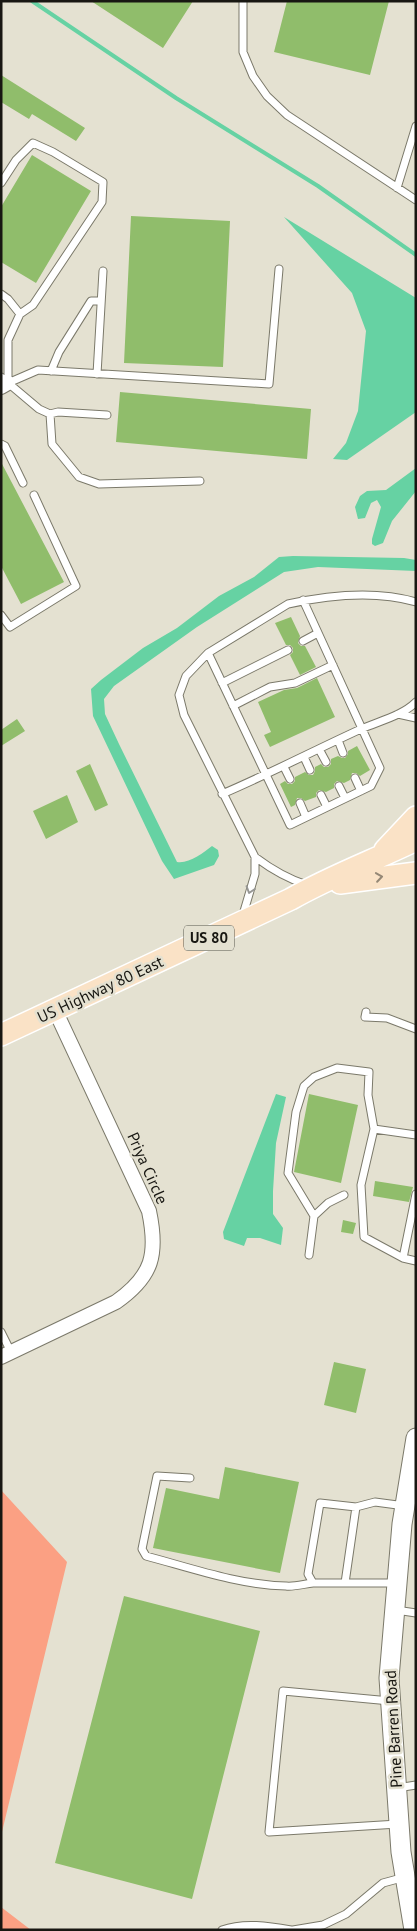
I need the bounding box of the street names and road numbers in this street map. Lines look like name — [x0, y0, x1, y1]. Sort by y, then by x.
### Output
road number: US 80 — [184, 926, 234, 950]
street label: US Highway 80 East — [34, 951, 167, 1027]
street label: Priya Circle — [123, 1129, 173, 1207]
street label: Pine Barren Road — [380, 1670, 406, 1788]

